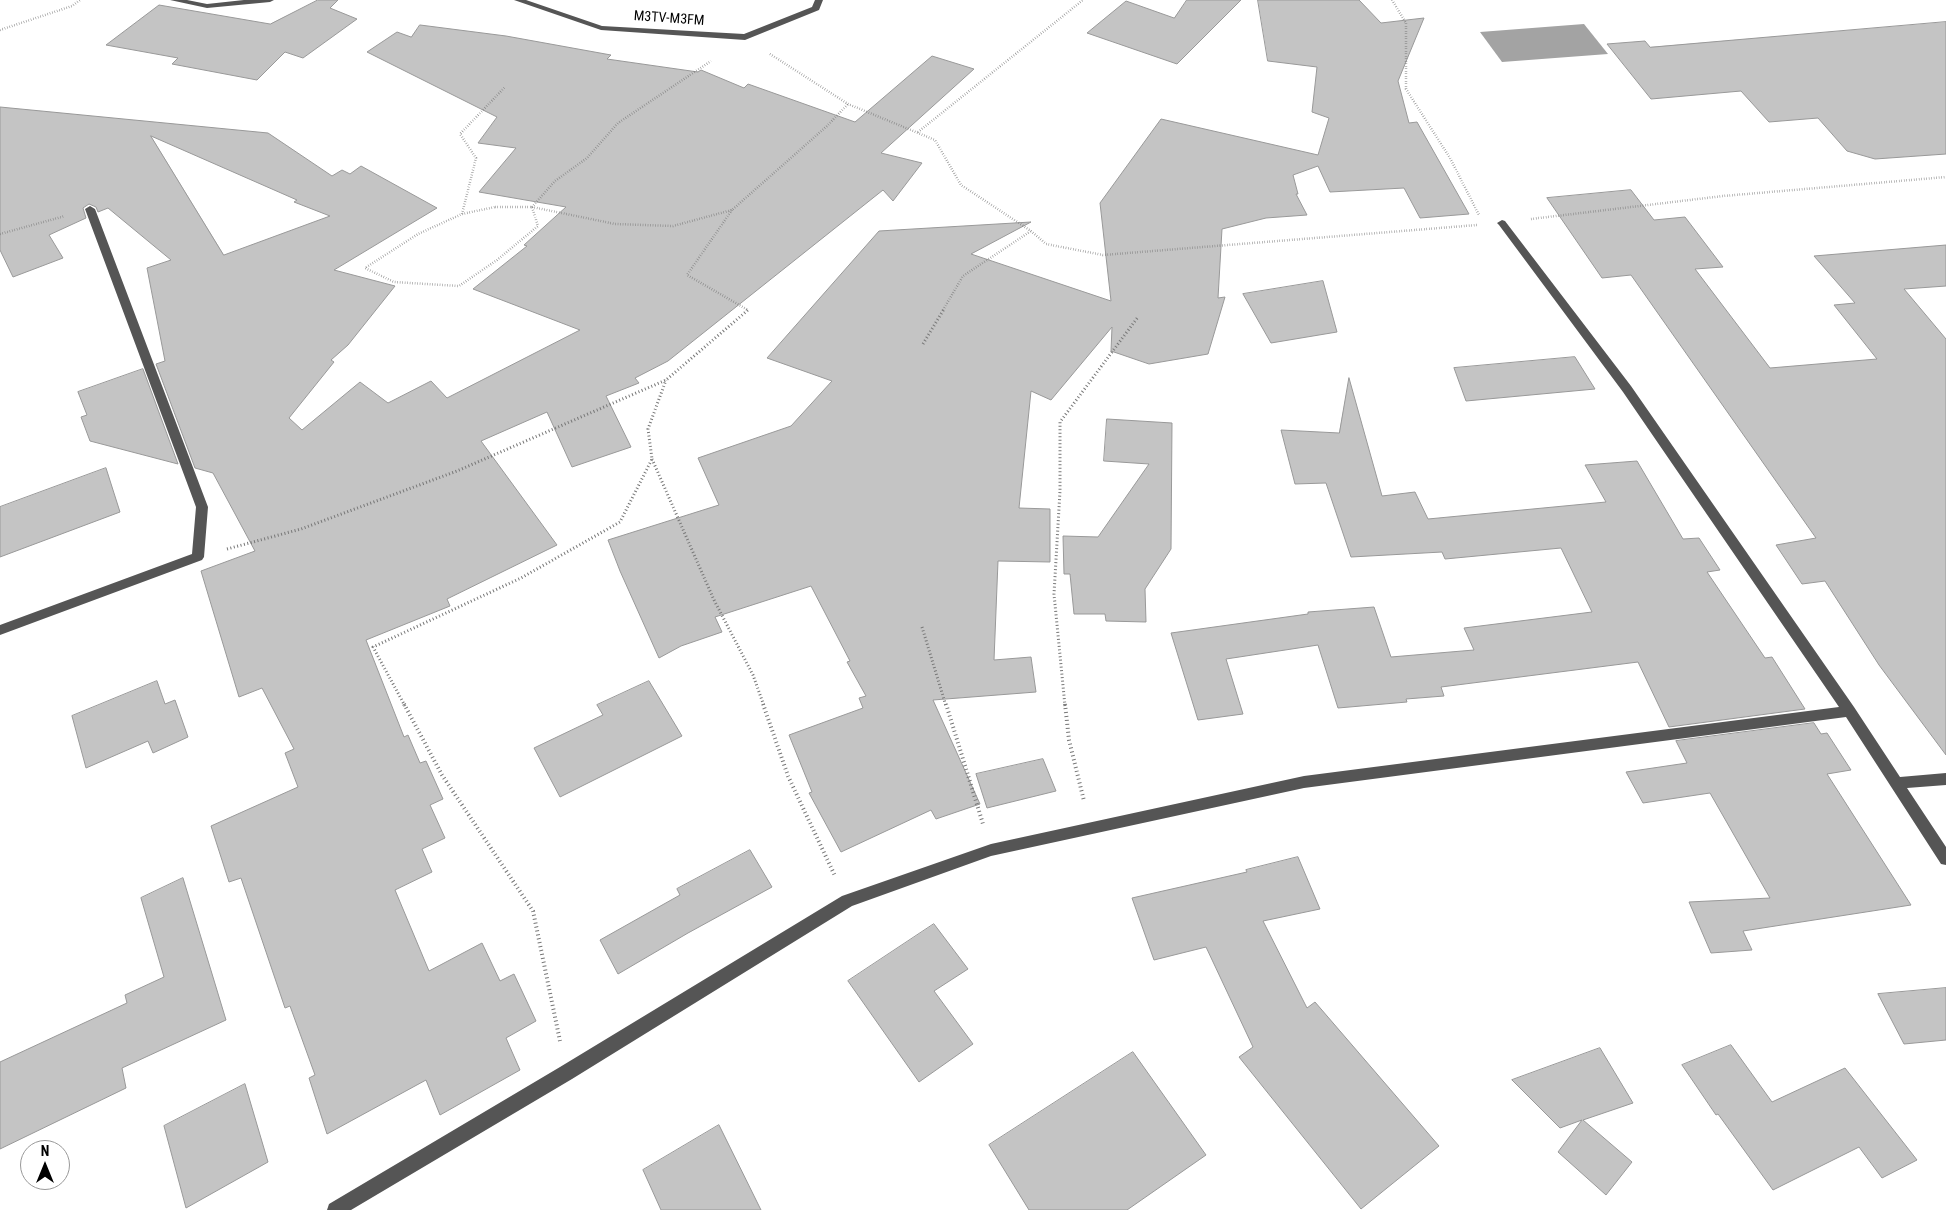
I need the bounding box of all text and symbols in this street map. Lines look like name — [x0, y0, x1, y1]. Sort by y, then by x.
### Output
street label: M3TV-M3FM — [633, 8, 705, 30]
north arrow — [20, 1140, 70, 1190]
text: N — [41, 1143, 49, 1159]

